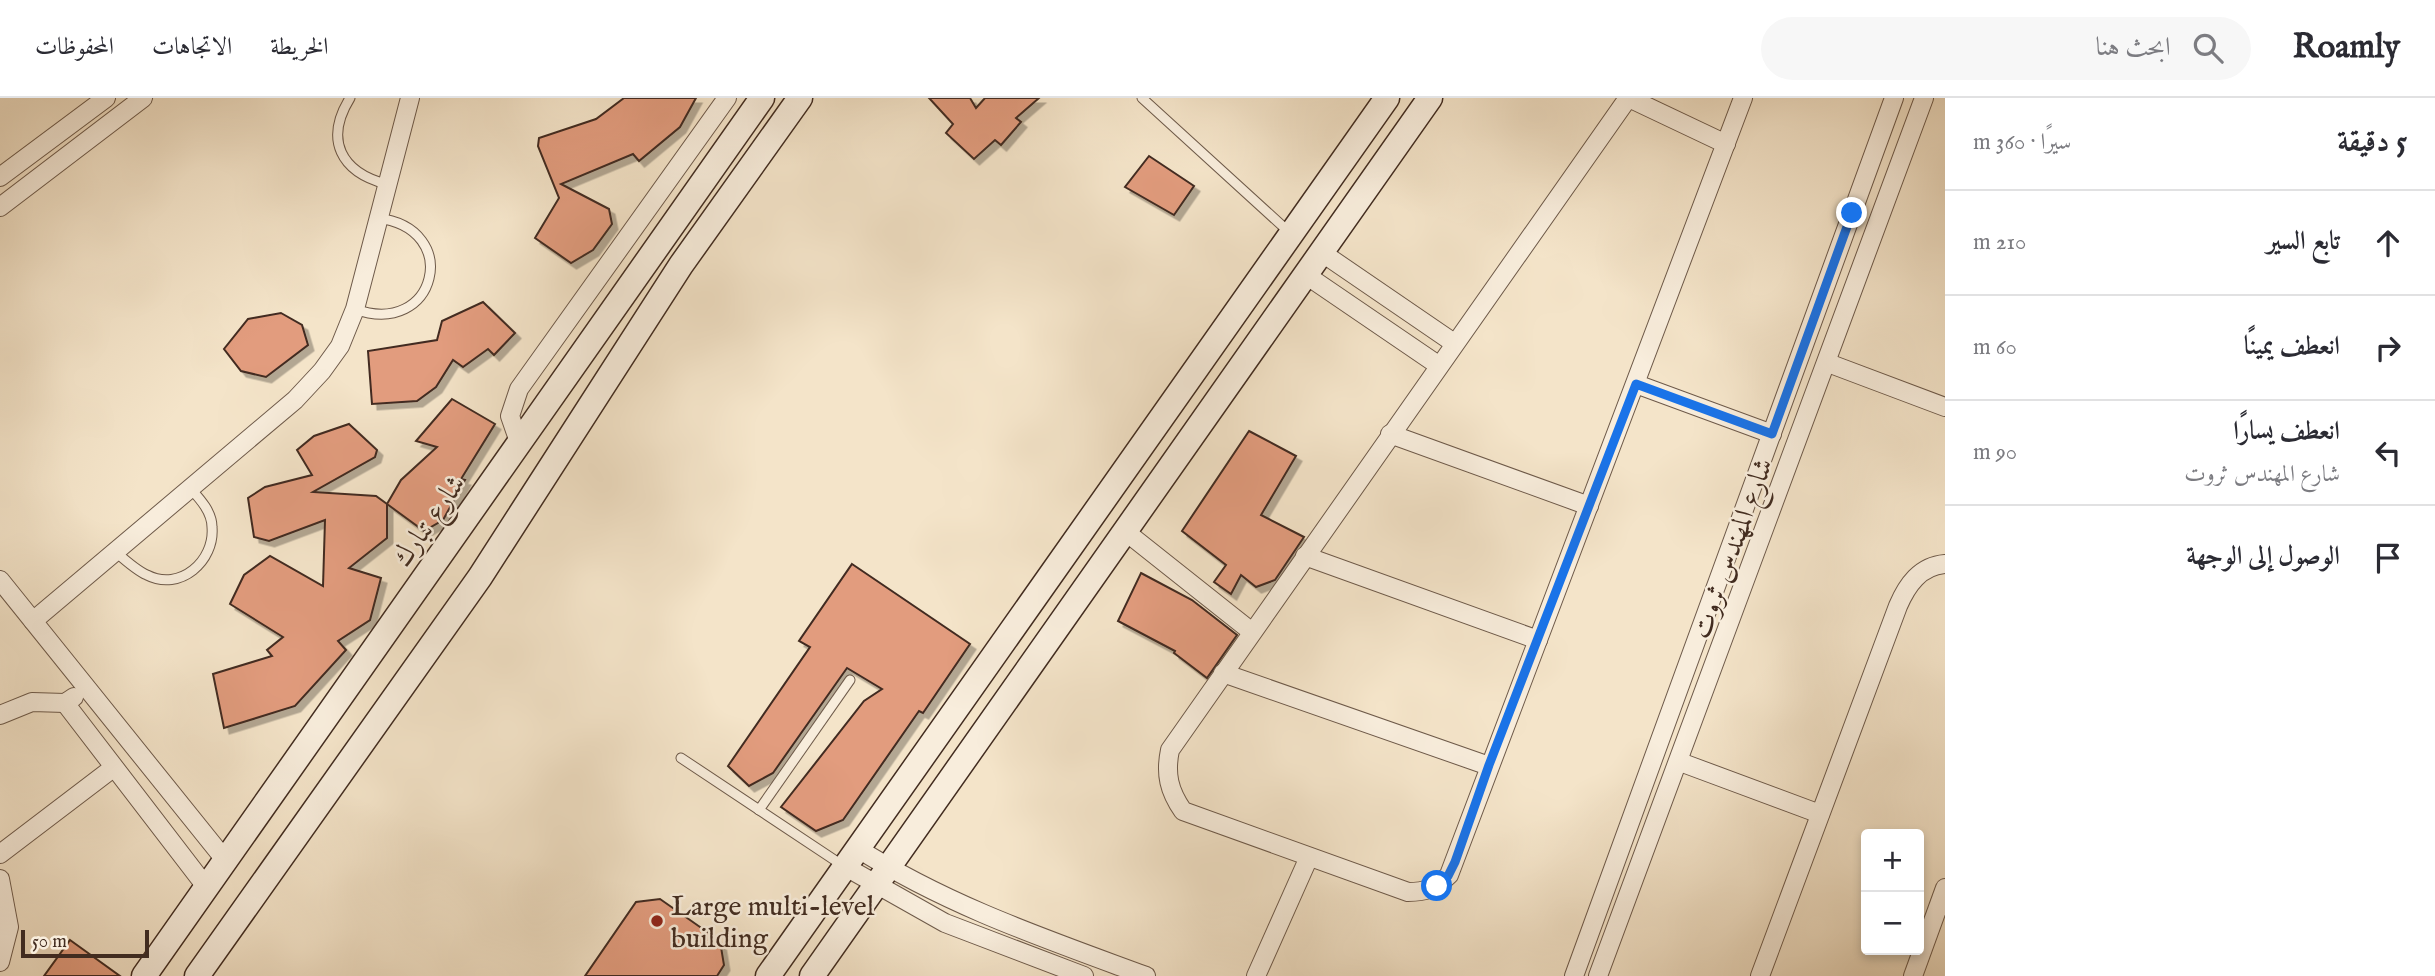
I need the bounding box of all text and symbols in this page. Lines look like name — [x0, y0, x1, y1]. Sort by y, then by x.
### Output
search box — [1761, 17, 2251, 80]
text: Roamly — [2293, 27, 2400, 69]
icon: search — [2189, 29, 2227, 67]
text: ابحث هنا — [2096, 31, 2171, 64]
text: المحفوظات — [35, 32, 114, 63]
text: الاتجاهات — [152, 32, 232, 63]
text: الخريطة — [270, 32, 329, 63]
text: 5 دقيقة — [2337, 124, 2407, 162]
text: سيرًا · 360 m — [1973, 128, 2071, 157]
route end — [1836, 197, 1867, 228]
icon: ahead — [2369, 224, 2407, 262]
text: تابع السير — [2266, 225, 2340, 258]
text: 210 m — [1973, 228, 2026, 257]
icon: right — [2369, 329, 2407, 367]
text: انعطف يمينًا — [2244, 330, 2340, 363]
text: 60 m — [1973, 333, 2017, 362]
text: انعطف يسارًا — [2233, 415, 2340, 448]
icon: left — [2369, 434, 2407, 472]
text: 90 m — [1973, 438, 2017, 467]
street label: شارع المهندس ثروت — [1684, 454, 1786, 645]
text: شارع المهندس ثروت — [2184, 460, 2340, 489]
street label: شارع تبارك — [386, 469, 478, 577]
icon: arrive — [2369, 539, 2407, 577]
text: الوصول إلى الوجهة — [2186, 540, 2340, 573]
map controls — [1861, 829, 1924, 955]
button: + — [1861, 829, 1924, 892]
route start — [1421, 870, 1452, 901]
place label: Large multi-level building — [671, 890, 875, 957]
button: − — [1861, 892, 1924, 955]
marker: Large multi-level building — [649, 913, 665, 929]
scale bar — [21, 927, 149, 959]
text: 50 m — [32, 930, 67, 954]

